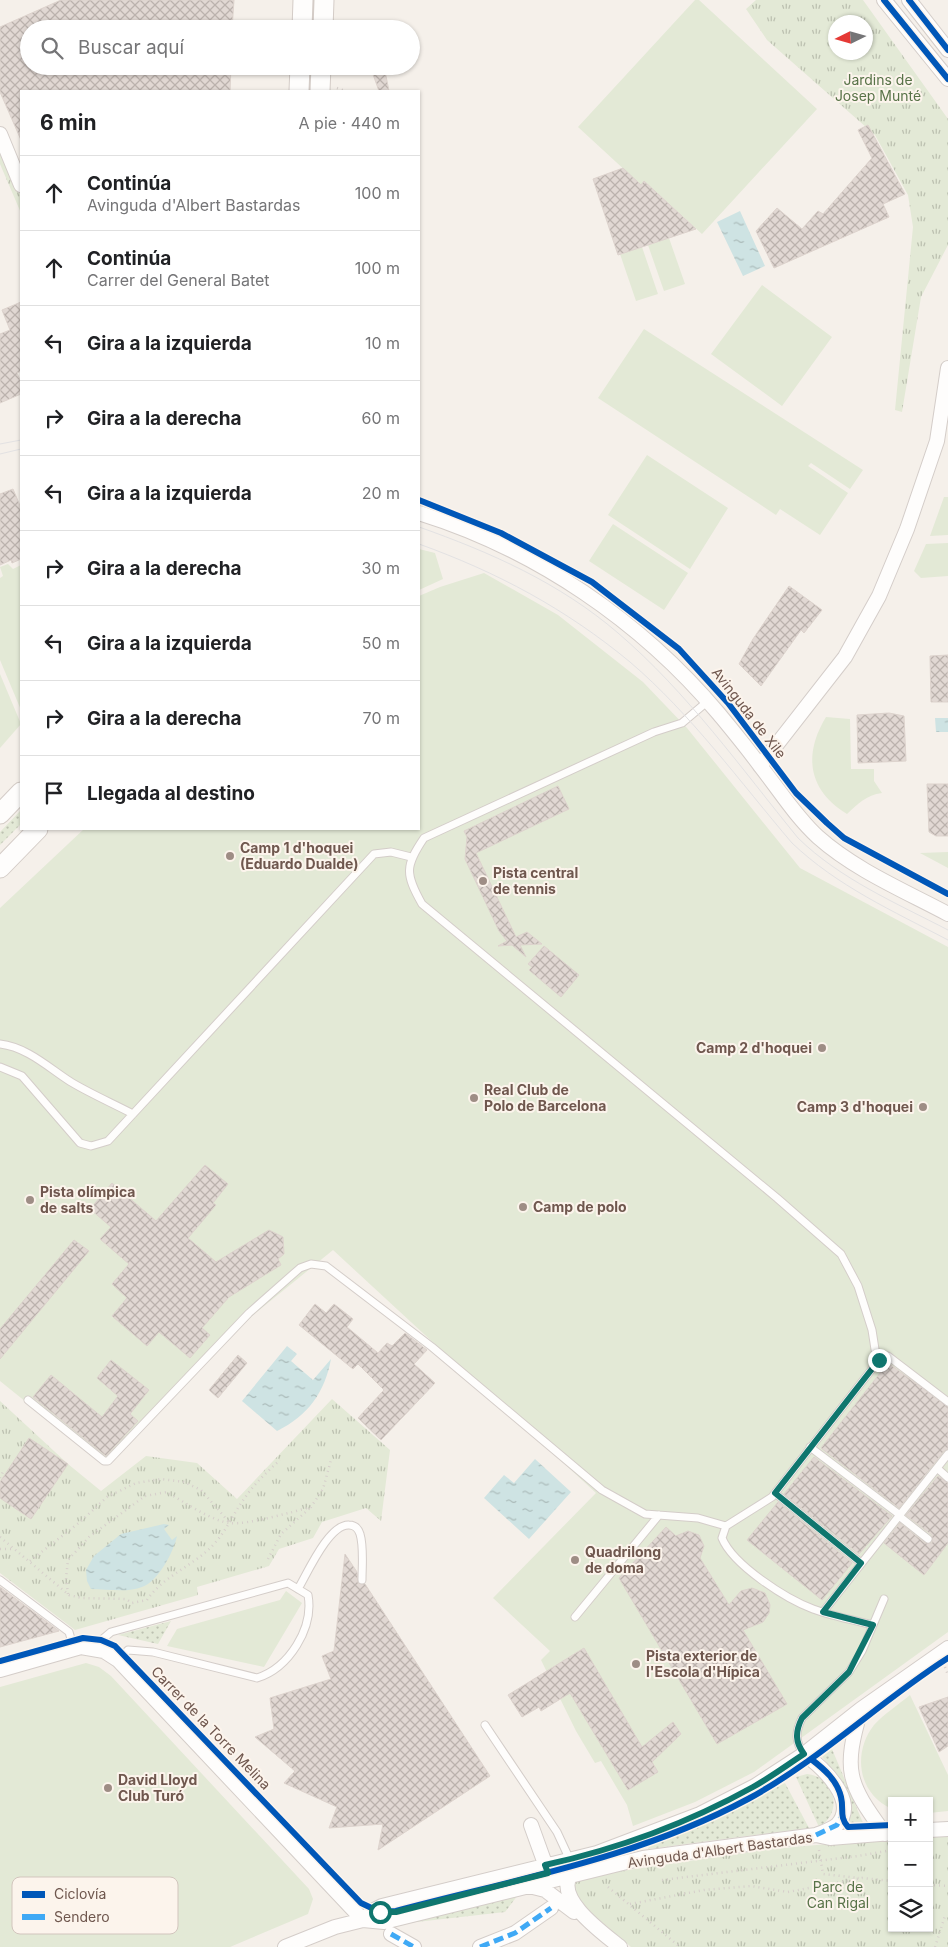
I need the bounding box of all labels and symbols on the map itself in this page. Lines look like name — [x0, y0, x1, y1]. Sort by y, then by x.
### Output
north arrow — [828, 15, 873, 60]
park label: Jardins de Josep Munté — [835, 71, 921, 104]
street label: Avinguda de Xile — [709, 664, 790, 762]
place label: Camp 1 d'hoquei (Eduardo Dualde) — [240, 839, 359, 872]
marker: Camp 1 d'hoquei (Eduardo Dualde) — [224, 850, 236, 862]
place label: Pista central de tennis — [493, 864, 578, 897]
marker: Pista central de tennis — [477, 875, 489, 887]
place label: Camp 2 d'hoquei — [696, 1039, 812, 1056]
marker: Camp 2 d'hoquei — [816, 1042, 828, 1054]
place label: Real Club de Polo de Barcelona — [484, 1081, 606, 1114]
marker: Real Club de Polo de Barcelona — [468, 1092, 480, 1104]
place label: Camp 3 d'hoquei — [797, 1098, 913, 1115]
marker: Camp 3 d'hoquei — [917, 1101, 929, 1113]
place label: Pista olímpica de salts — [40, 1183, 135, 1216]
marker: Pista olímpica de salts — [24, 1194, 36, 1206]
place label: Camp de polo — [533, 1198, 627, 1215]
marker: Camp de polo — [517, 1201, 529, 1213]
route end — [868, 1349, 891, 1372]
place label: Quadrilong de doma — [585, 1543, 661, 1576]
marker: Quadrilong de doma — [569, 1554, 581, 1566]
place label: Pista exterior de l'Escola d'Hípica — [646, 1647, 760, 1680]
marker: Pista exterior de l'Escola d'Hípica — [630, 1658, 642, 1670]
street label: Carrer de la Torre Melina — [148, 1663, 275, 1793]
place label: David Lloyd Club Turó — [118, 1771, 197, 1804]
marker: David Lloyd Club Turó — [102, 1782, 114, 1794]
street label: Avinguda d'Albert Bastardas — [626, 1828, 814, 1871]
legend — [12, 1877, 178, 1934]
park label: Parc de Can Rigal — [807, 1878, 869, 1911]
text: Ciclovía — [54, 1885, 106, 1902]
route start — [369, 1901, 392, 1924]
text: Sendero — [54, 1908, 110, 1925]

